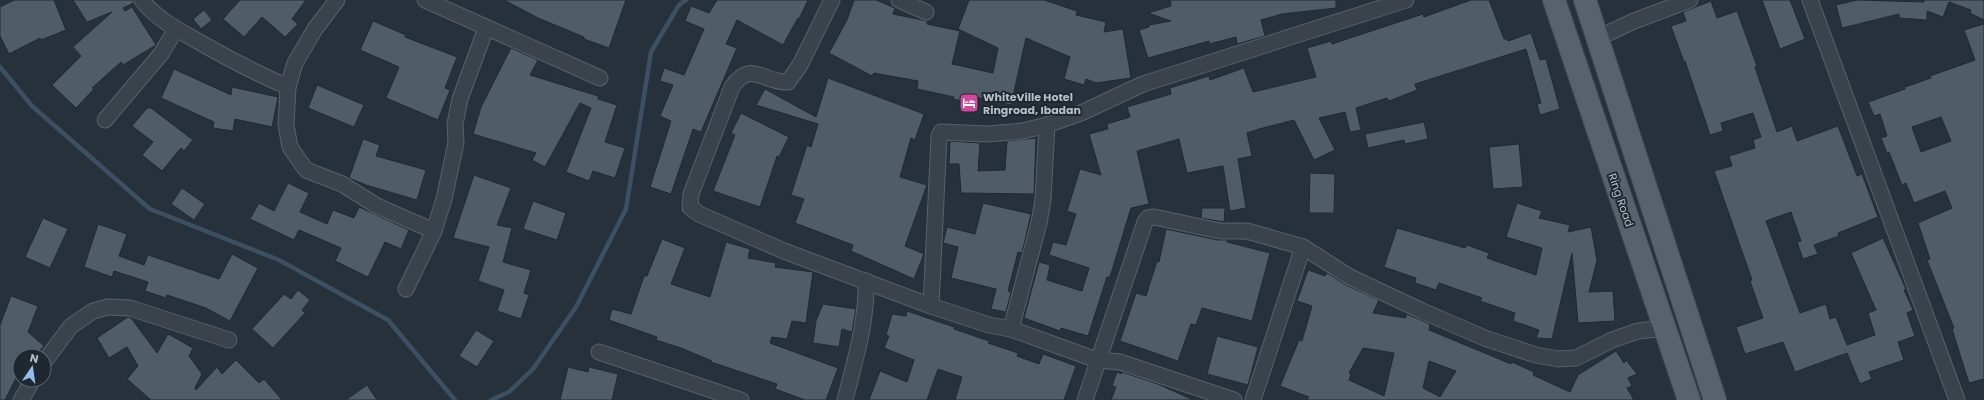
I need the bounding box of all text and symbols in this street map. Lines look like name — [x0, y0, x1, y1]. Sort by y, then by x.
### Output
place label: WhiteVille Hotel Ringroad, Ibadan — [983, 89, 1081, 118]
hotel icon: WhiteVille Hotel Ringroad, Ibadan — [958, 92, 980, 114]
street label: Ring Road — [1604, 171, 1638, 229]
north arrow — [12, 348, 52, 388]
text: N — [28, 350, 40, 367]

